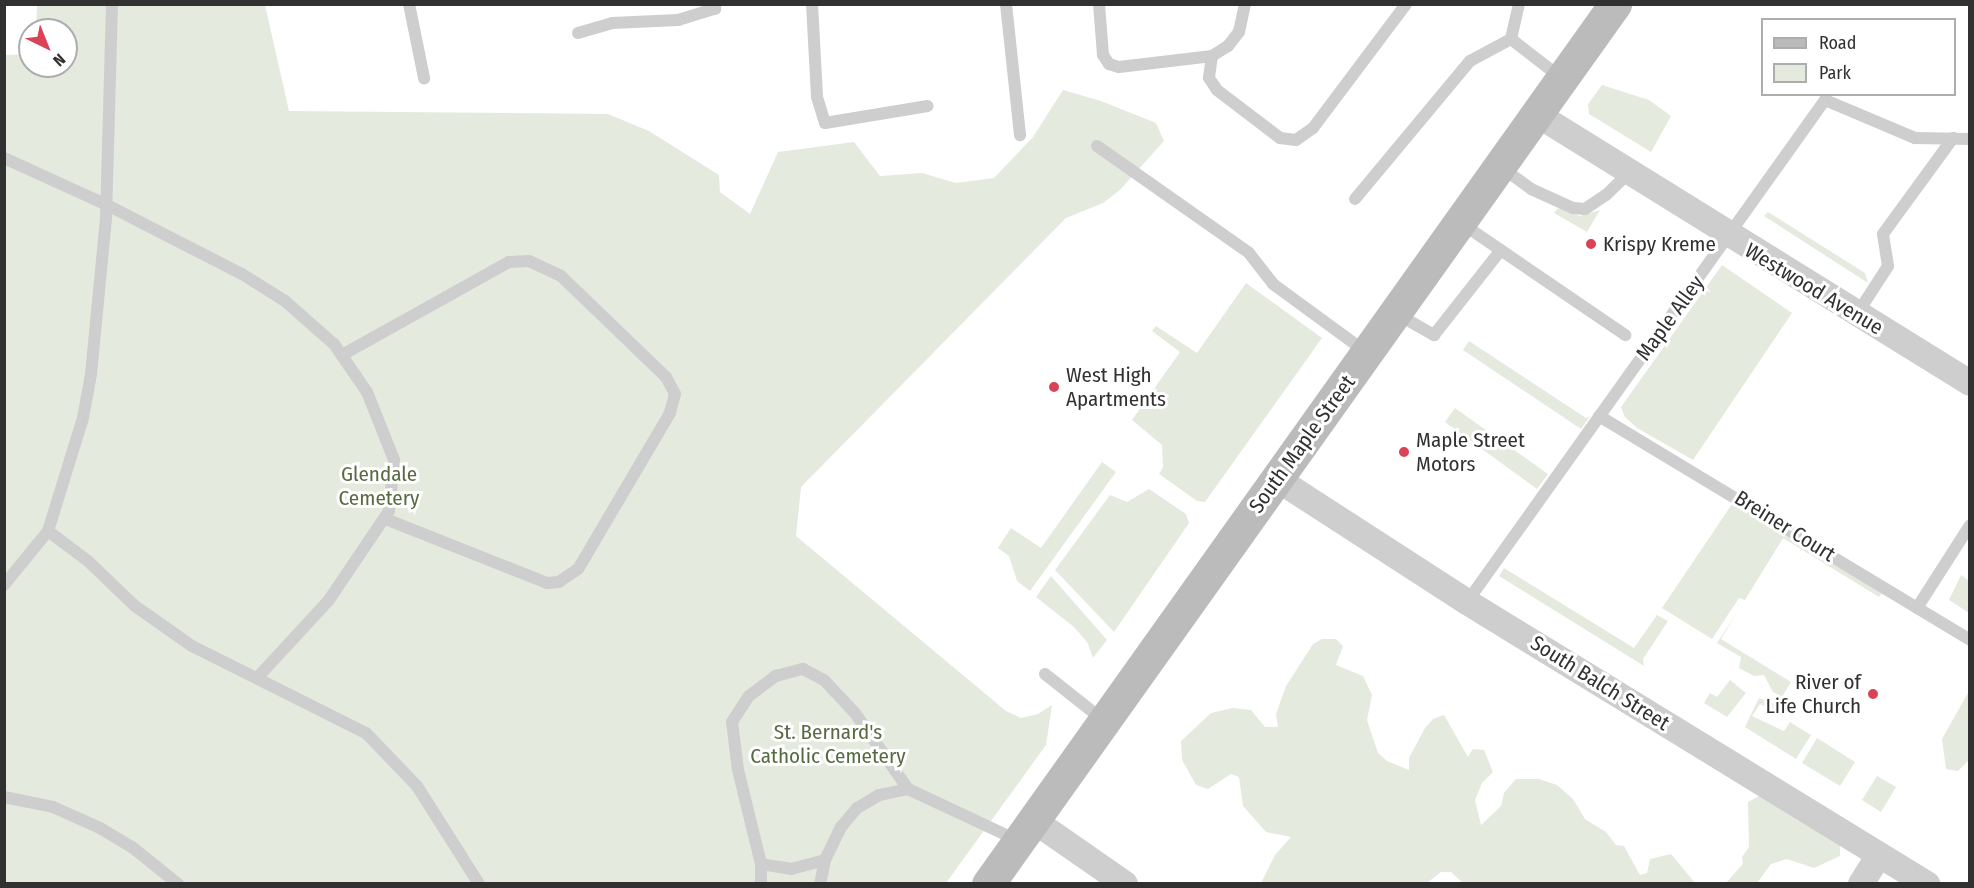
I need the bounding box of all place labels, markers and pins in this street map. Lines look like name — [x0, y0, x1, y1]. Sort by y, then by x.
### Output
place label: Krispy Kreme — [1603, 231, 1716, 257]
marker: Krispy Kreme — [1584, 237, 1598, 251]
place label: West High Apartments — [1066, 362, 1166, 412]
marker: West High Apartments — [1047, 380, 1061, 394]
place label: Maple Street Motors — [1416, 427, 1525, 477]
marker: Maple Street Motors — [1397, 445, 1411, 459]
place label: River of Life Church — [1766, 669, 1861, 719]
marker: River of Life Church — [1866, 687, 1880, 701]

